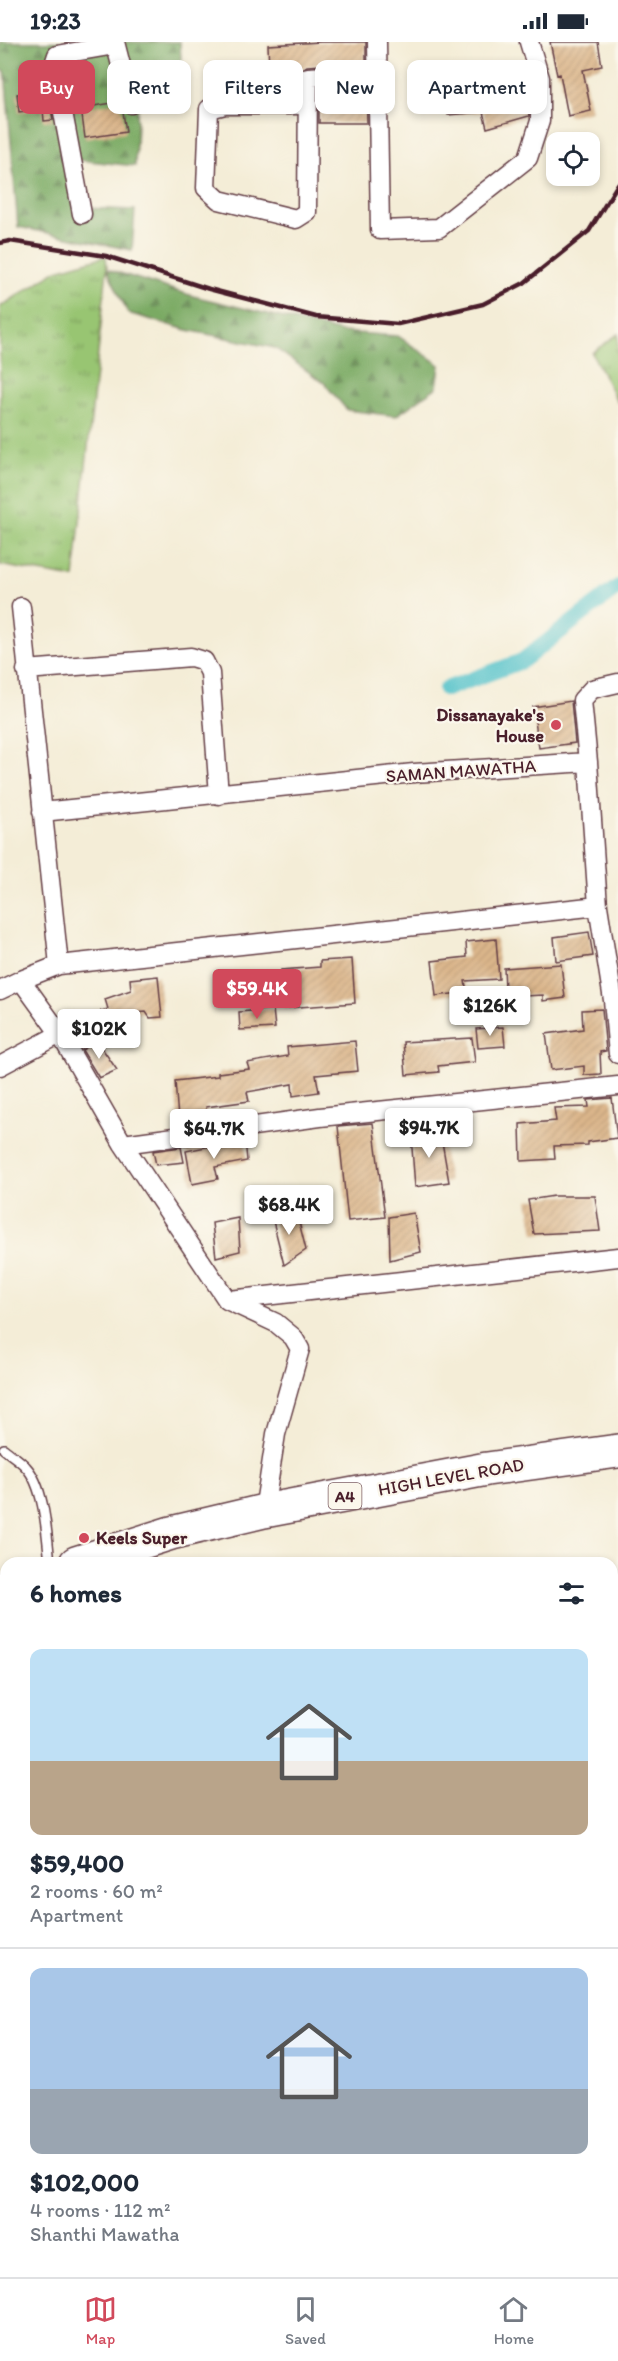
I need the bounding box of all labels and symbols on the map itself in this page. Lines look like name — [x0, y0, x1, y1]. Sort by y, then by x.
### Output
place label: Dissanayake's House — [436, 704, 544, 747]
marker: Dissanayake's House — [549, 718, 563, 732]
street label: SAMAN MAWATHA — [385, 755, 537, 787]
pin: $59.4K — [208, 969, 306, 1020]
pin: $126K — [448, 986, 532, 1037]
pin: $102K — [57, 1009, 141, 1060]
pin: $94.7K — [380, 1108, 478, 1159]
pin: $64.7K — [165, 1109, 263, 1160]
pin: $68.4K — [240, 1185, 338, 1236]
street label: HIGH LEVEL ROAD — [376, 1453, 526, 1501]
road number: A4 — [328, 1483, 362, 1509]
place label: Keels Super — [96, 1527, 188, 1549]
marker: Keels Super — [77, 1531, 91, 1545]

